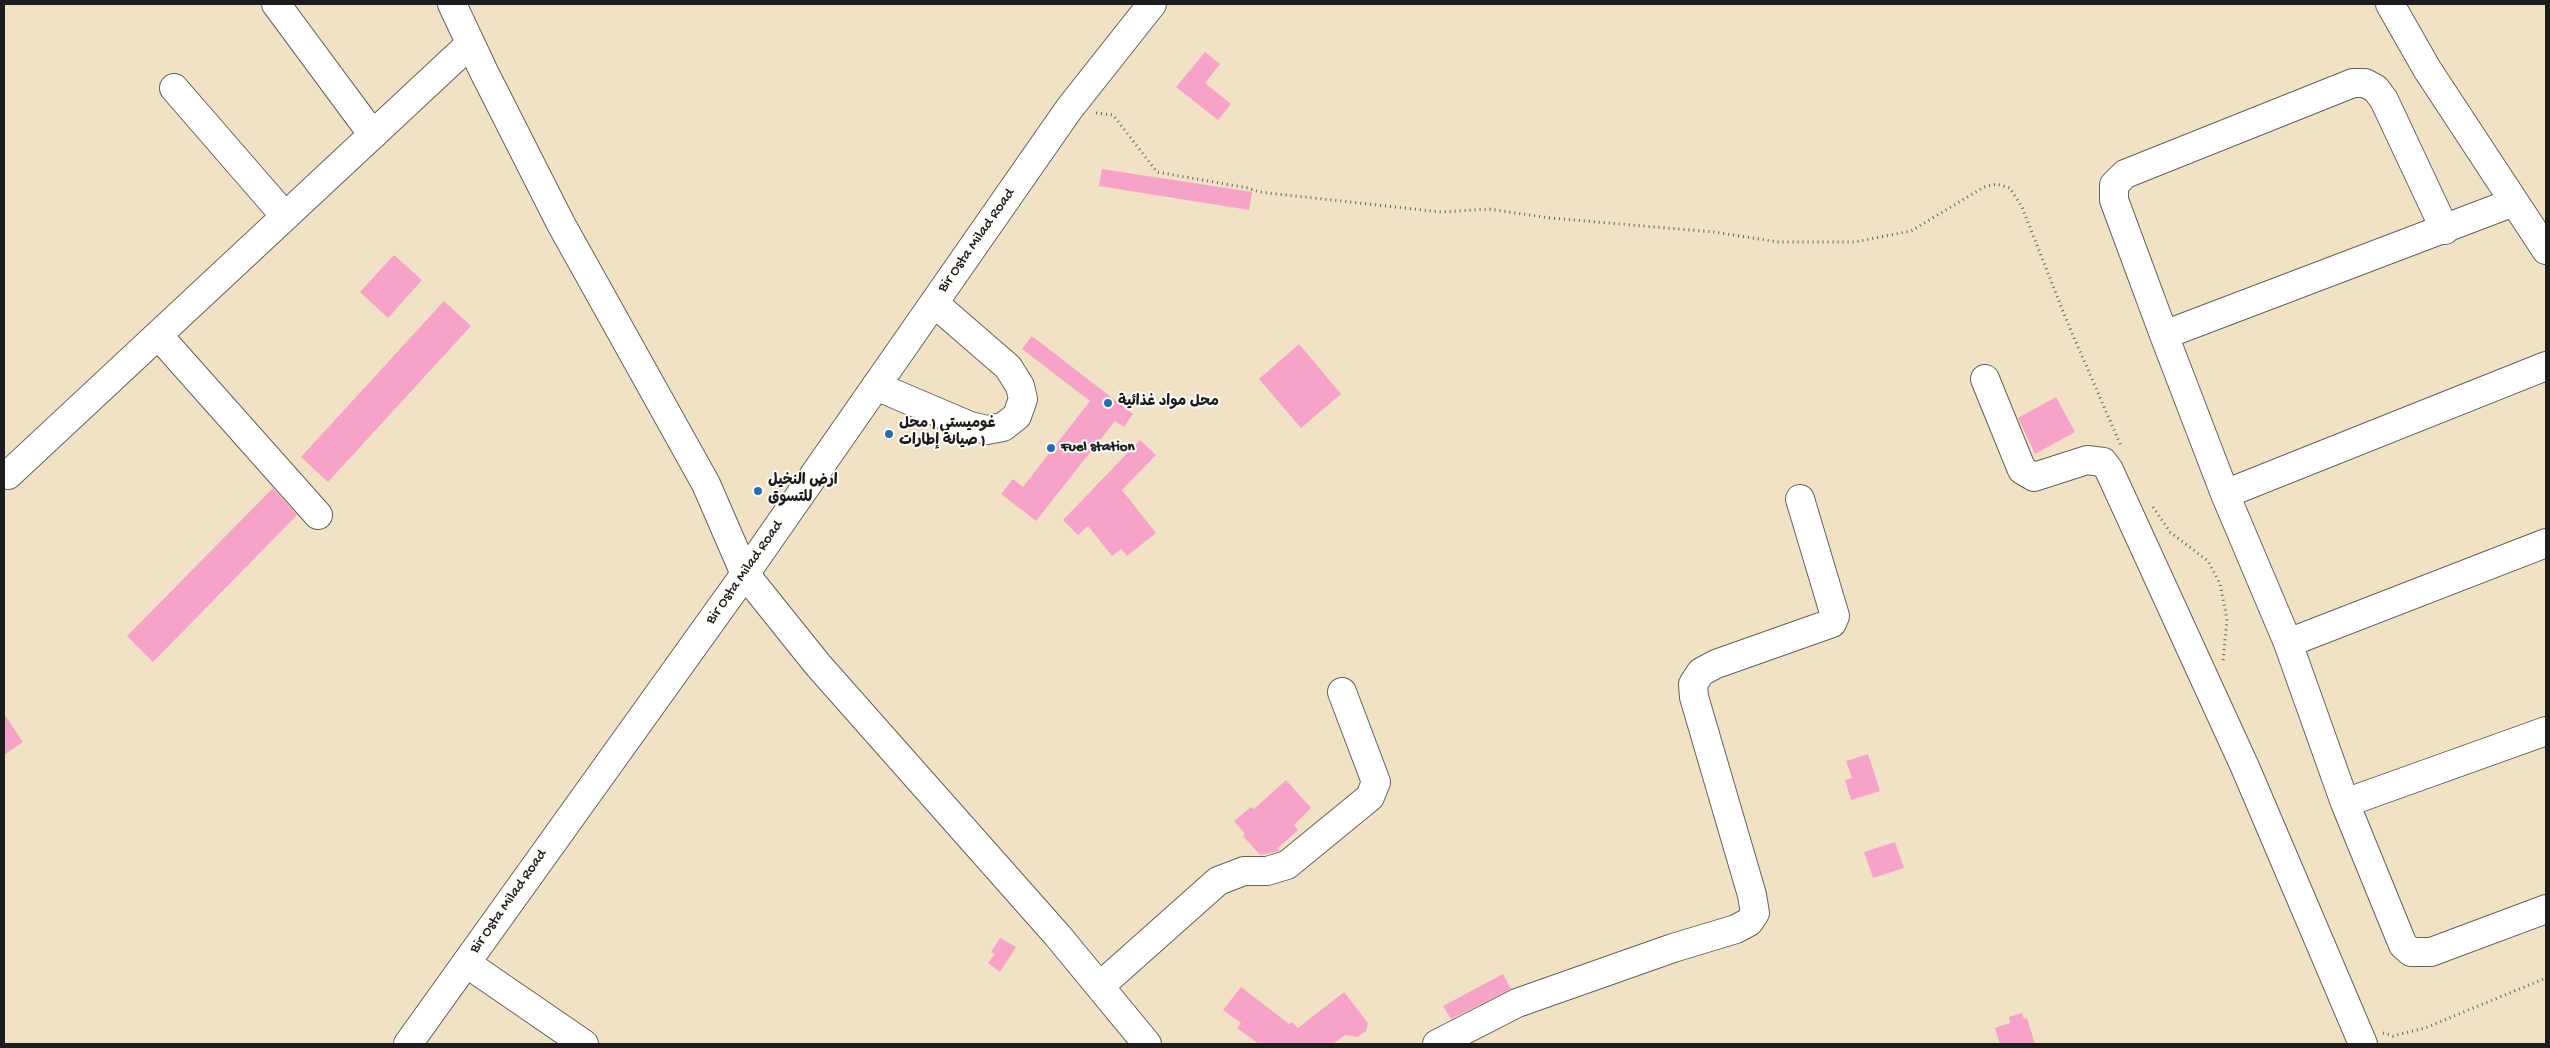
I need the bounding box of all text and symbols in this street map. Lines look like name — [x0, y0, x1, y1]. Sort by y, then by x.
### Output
street label: Bir Osta Milad Road — [934, 186, 1020, 296]
place label: محل مواد غذائية — [1118, 394, 1219, 412]
marker: محل مواد غذائية — [1102, 397, 1114, 409]
place label: غوميستي ( محل صيانة إطارات ) — [899, 416, 995, 451]
marker: غوميستي ( محل صيانة إطارات ) — [883, 428, 895, 440]
place label: Fuel station — [1061, 439, 1135, 457]
marker: Fuel station — [1045, 442, 1057, 454]
place label: ارض النخيل للتسوق — [768, 473, 838, 508]
marker: ارض النخيل للتسوق — [752, 485, 764, 497]
street label: Bir Osta Milad Road — [702, 518, 788, 628]
street label: Bir Osta Milad Road — [466, 847, 552, 957]

